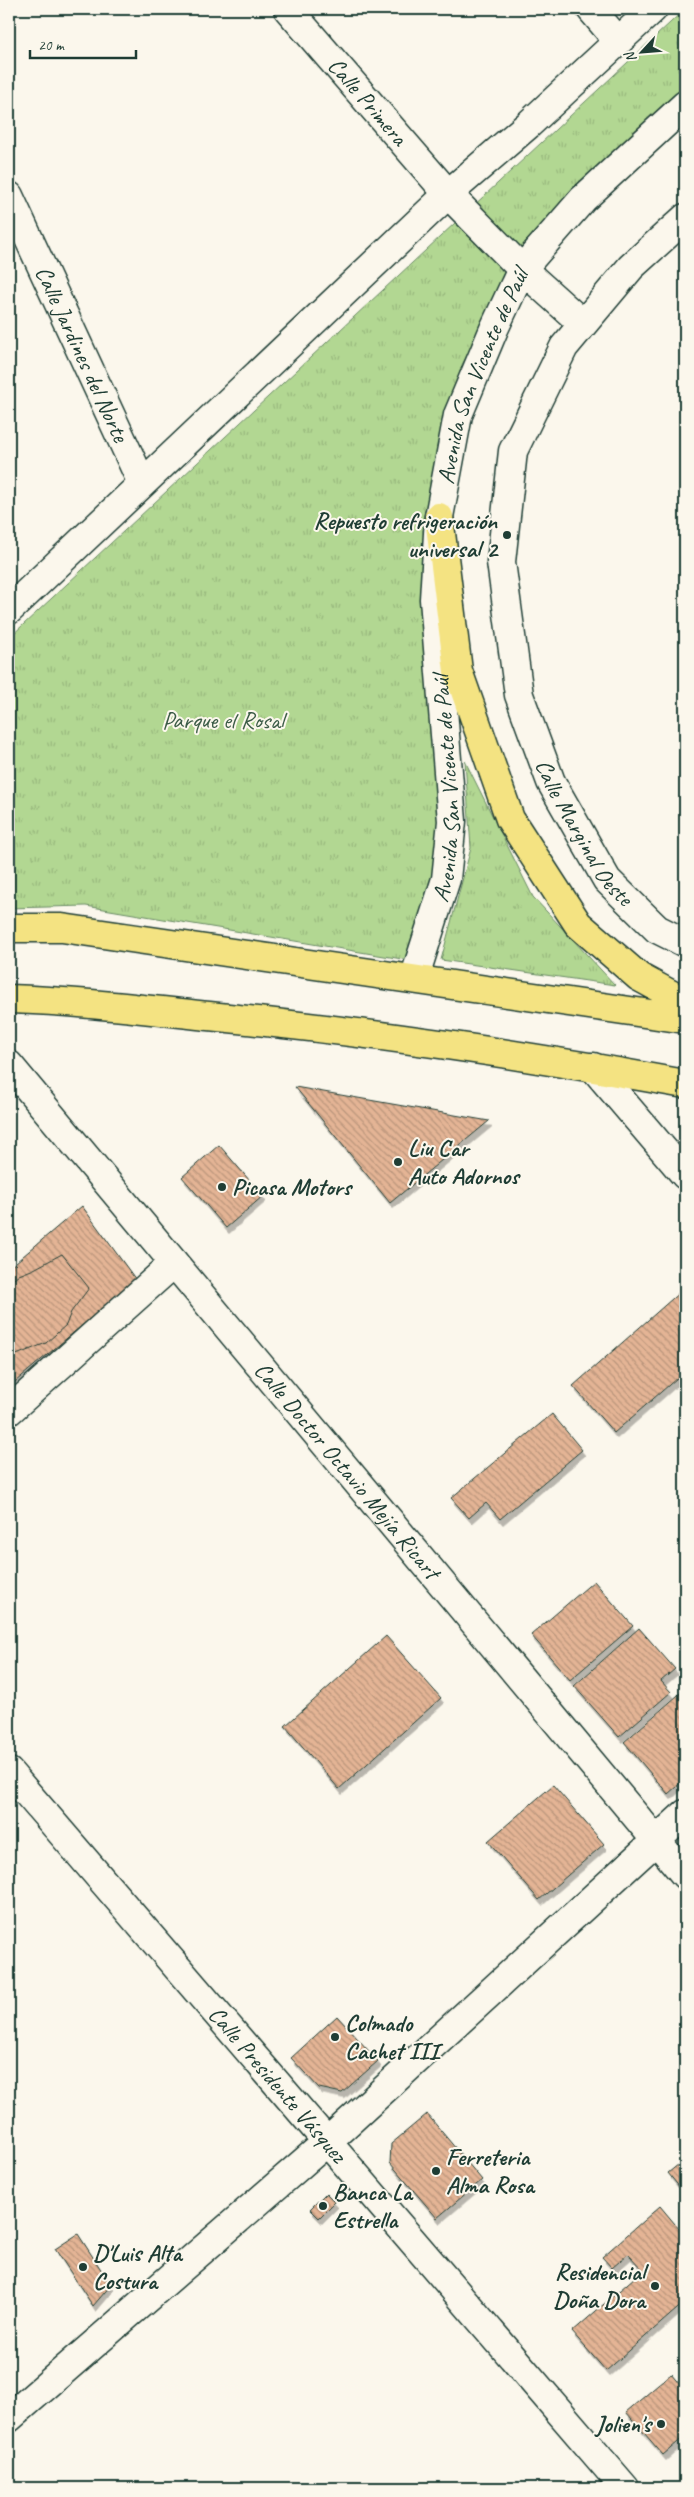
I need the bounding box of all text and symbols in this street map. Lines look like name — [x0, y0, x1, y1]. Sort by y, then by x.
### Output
scale bar — [30, 28, 136, 60]
north arrow — [616, 28, 666, 78]
text: 20 m — [38, 36, 65, 55]
text: N — [620, 48, 640, 65]
street label: Calle Primera — [321, 51, 415, 153]
street label: Calle Jardines del Norte — [29, 261, 137, 449]
street label: Avenida San Vicente de Paúl — [430, 261, 537, 486]
place label: Repuesto refrigeración universal 2 — [314, 506, 499, 564]
marker: Repuesto refrigeración universal 2 — [501, 529, 513, 541]
street label: Avenida San Vicente de Paúl — [425, 670, 467, 905]
park label: Parque el Rosal — [162, 705, 288, 735]
street label: Calle Marginal Oeste — [529, 755, 641, 914]
place label: Liu Car Auto Adornos — [408, 1133, 521, 1191]
marker: Liu Car Auto Adornos — [392, 1156, 404, 1168]
place label: Picasa Motors — [232, 1172, 353, 1202]
marker: Picasa Motors — [216, 1181, 228, 1193]
street label: Calle Doctor Octavio Mejía Ricart — [248, 1356, 449, 1588]
street label: Calle Presidente Vásquez — [202, 2000, 354, 2170]
place label: Colmado Cachet III — [345, 2008, 444, 2066]
marker: Colmado Cachet III — [329, 2031, 341, 2043]
place label: Ferreteria Alma Rosa — [446, 2142, 536, 2200]
marker: Ferreteria Alma Rosa — [430, 2165, 442, 2177]
place label: Banca La Estrella — [333, 2177, 414, 2235]
marker: Banca La Estrella — [317, 2200, 329, 2212]
place label: D'Luis Alta Costura — [93, 2238, 183, 2296]
place label: Residencial Doña Dora — [553, 2257, 650, 2315]
marker: D'Luis Alta Costura — [77, 2261, 89, 2273]
marker: Residencial Doña Dora — [649, 2280, 661, 2292]
place label: Jolien's — [594, 2409, 654, 2439]
marker: Jolien's — [655, 2418, 667, 2430]

